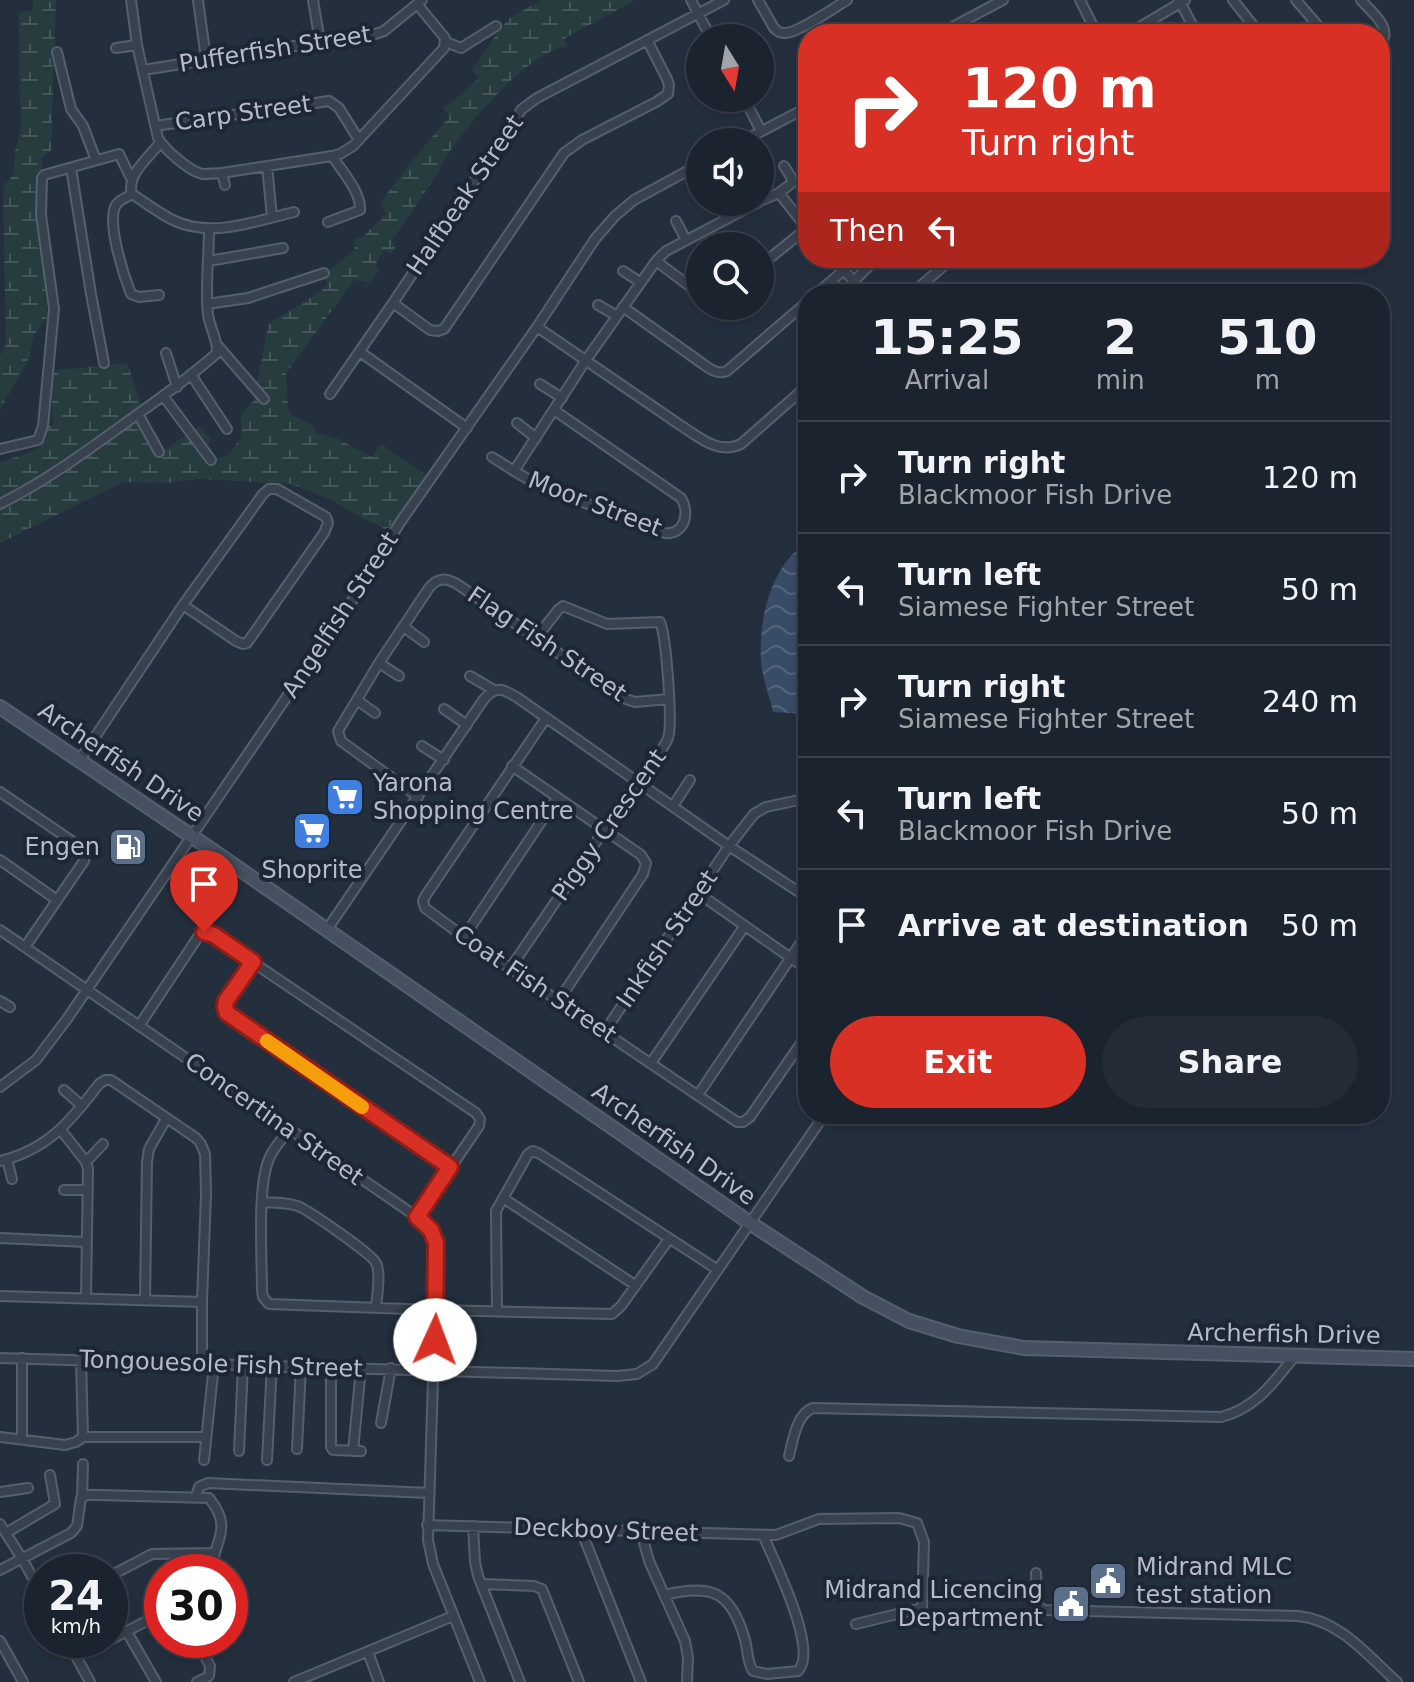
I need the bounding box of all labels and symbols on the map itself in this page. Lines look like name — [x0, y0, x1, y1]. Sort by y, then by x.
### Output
street label: Pufferfish Street — [177, 20, 373, 78]
north arrow — [686, 24, 774, 112]
street label: Carp Street — [173, 90, 313, 136]
street label: Halfbeak Street — [401, 110, 529, 280]
street label: Moor Street — [524, 466, 666, 542]
street label: Angelfish Street — [276, 527, 404, 703]
street label: Flag Fish Street — [462, 581, 632, 707]
street label: Archerfish Drive — [33, 696, 209, 828]
street label: Piggy Crescent — [546, 744, 672, 906]
place label: Yarona Shopping Centre — [372, 769, 574, 825]
supermarket icon: Yarona Shopping Centre — [324, 776, 366, 818]
supermarket icon: Shoprite — [291, 810, 333, 852]
fuel station icon: Engen — [107, 826, 149, 868]
place label: Engen — [24, 833, 100, 861]
pin — [170, 850, 238, 932]
place label: Shoprite — [261, 856, 363, 884]
street label: Inkfish Street — [611, 865, 723, 1013]
street label: Coat Fish Street — [448, 919, 622, 1049]
street label: Concertina Street — [180, 1047, 368, 1191]
street label: Archerfish Drive — [587, 1077, 761, 1211]
position arrow — [393, 1298, 477, 1382]
street label: Archerfish Drive — [1187, 1318, 1381, 1350]
street label: Tongouesole Fish Street — [78, 1345, 363, 1383]
street label: Deckboy Street — [513, 1513, 699, 1547]
place label: Midrand MLC test station — [1136, 1553, 1292, 1609]
speed limit sign: 30 — [144, 1554, 248, 1658]
public building icon: Midrand MLC test station — [1087, 1560, 1129, 1602]
place label: Midrand Licencing Department — [824, 1576, 1043, 1632]
public building icon: Midrand Licencing Department — [1050, 1583, 1092, 1625]

